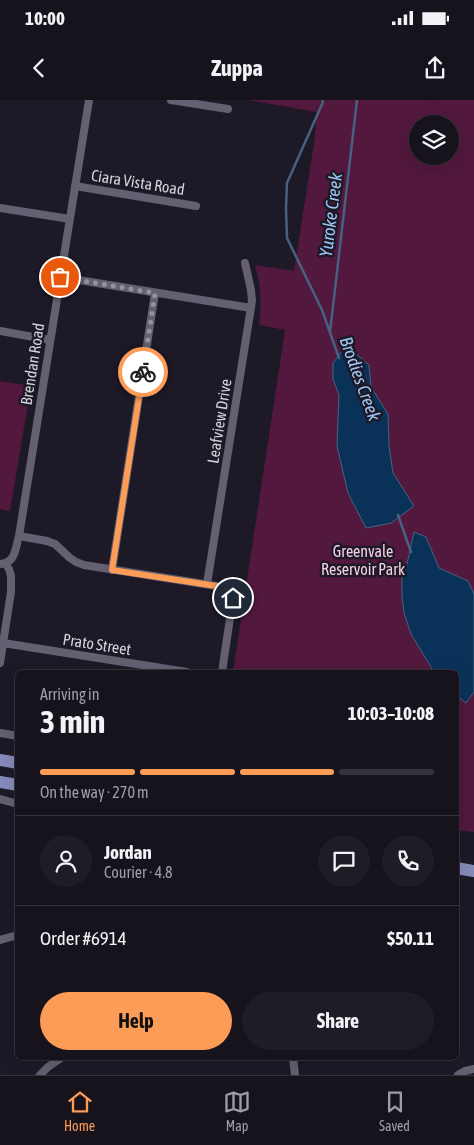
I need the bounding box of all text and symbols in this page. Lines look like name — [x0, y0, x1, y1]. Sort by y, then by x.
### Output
text: 10:00 — [25, 7, 65, 29]
icon: back — [25, 54, 53, 82]
icon: share — [421, 54, 449, 82]
text: Zuppa — [211, 55, 263, 81]
map controls — [409, 115, 459, 165]
button: layers — [409, 115, 459, 165]
street label: Ciara Vista Road — [90, 166, 186, 198]
water label: Yuroke Creek — [315, 170, 346, 258]
pin — [39, 256, 81, 298]
icon: bag — [46, 263, 74, 291]
street label: Brendan Road — [17, 322, 47, 406]
water label: Brodies Creek — [336, 334, 386, 425]
courier — [118, 347, 168, 397]
icon: bike — [129, 358, 157, 386]
street label: Leafview Drive — [203, 377, 235, 465]
park label: Greenvale Reservoir Park — [321, 542, 405, 578]
pin — [212, 577, 254, 619]
icon: home — [219, 584, 247, 612]
street label: Prato Street — [62, 630, 133, 658]
text: Arriving in — [40, 685, 100, 703]
text: 10:03–10:08 — [348, 702, 434, 724]
text: 3 min — [40, 703, 105, 740]
text: On the way · 270 m — [40, 783, 149, 801]
button: person — [40, 835, 92, 887]
button: chat — [318, 835, 370, 887]
button: phone — [382, 835, 434, 887]
text: Jordan — [104, 841, 152, 863]
text: Courier · 4.8 — [104, 863, 173, 881]
text: Order #6914 — [40, 927, 127, 949]
text: $50.11 — [387, 927, 434, 949]
button: Help — [40, 992, 232, 1050]
button: Share — [242, 992, 434, 1050]
tab: Home — [64, 1088, 95, 1134]
tab: Map — [223, 1088, 251, 1134]
tab: Saved — [379, 1088, 410, 1134]

